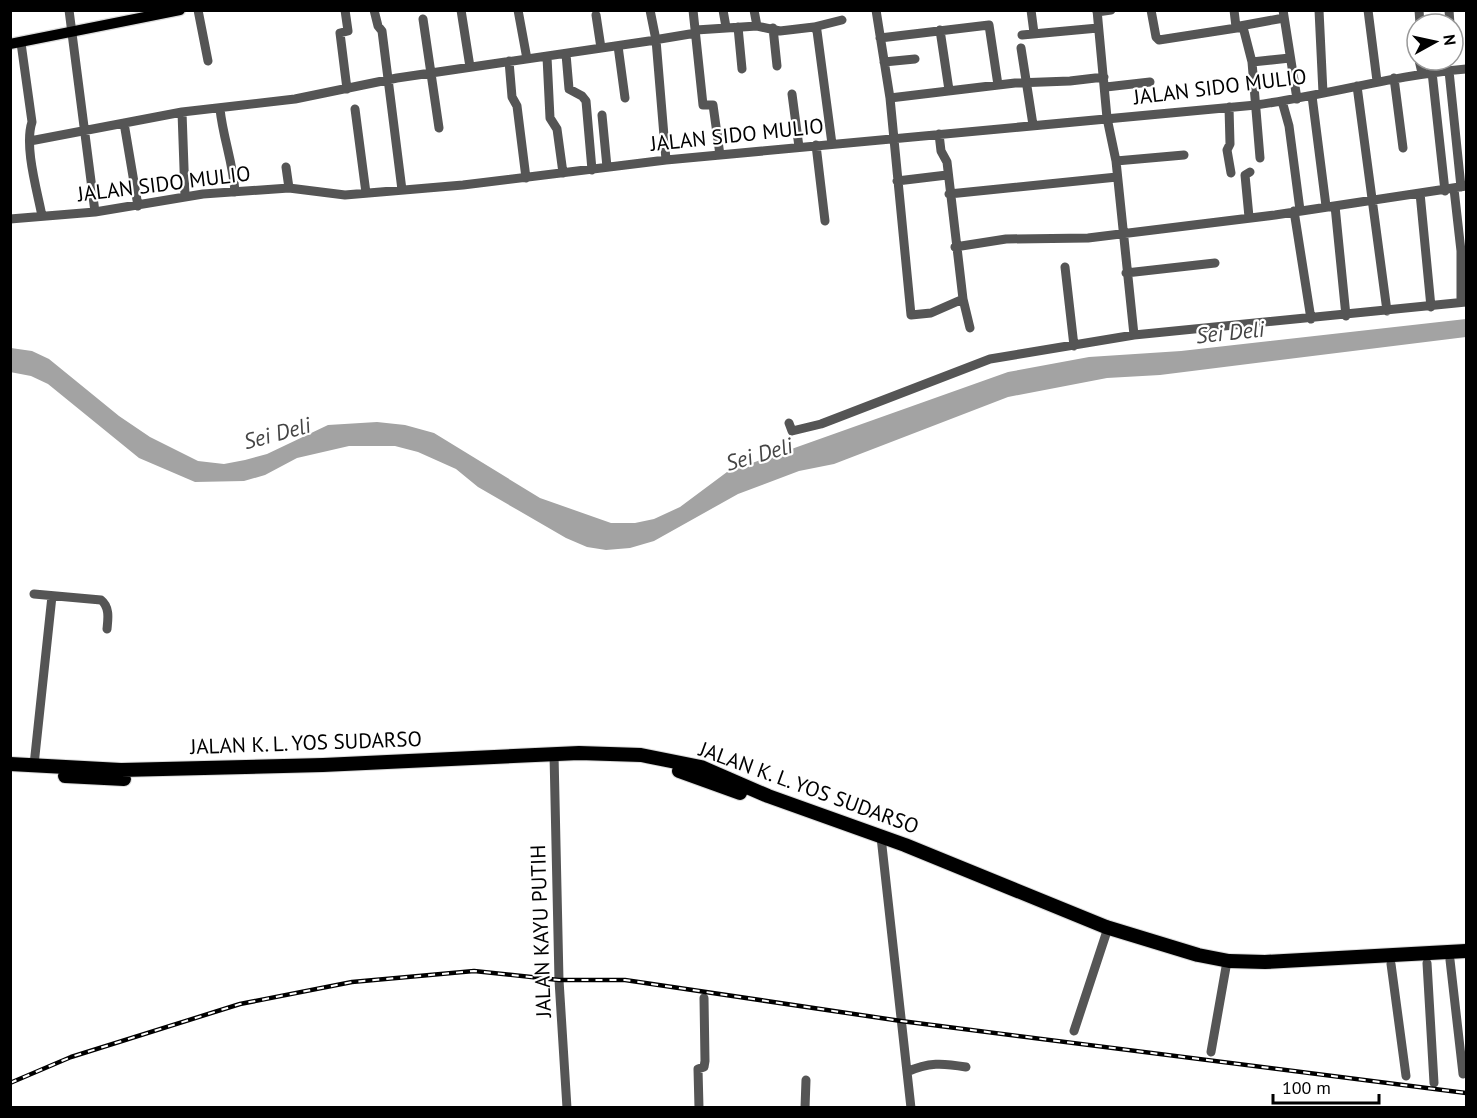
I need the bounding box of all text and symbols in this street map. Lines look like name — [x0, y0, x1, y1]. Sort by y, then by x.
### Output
north arrow — [1405, 12, 1465, 72]
text: N — [1439, 33, 1460, 47]
street label: JALAN SIDO MULIO — [1131, 63, 1308, 111]
street label: JALAN SIDO MULIO — [648, 112, 825, 157]
street label: JALAN SIDO MULIO — [75, 160, 252, 208]
water label: Sei Deli — [1195, 314, 1267, 349]
water label: Sei Deli — [240, 410, 315, 455]
water label: Sei Deli — [722, 431, 797, 477]
street label: JALAN K. L. YOS SUDARSO — [189, 725, 422, 760]
street label: JALAN K. L. YOS SUDARSO — [695, 735, 923, 840]
street label: JALAN KAYU PUTIH — [524, 844, 557, 1019]
scale bar — [1273, 1067, 1380, 1105]
text: 100 m — [1282, 1076, 1331, 1099]

